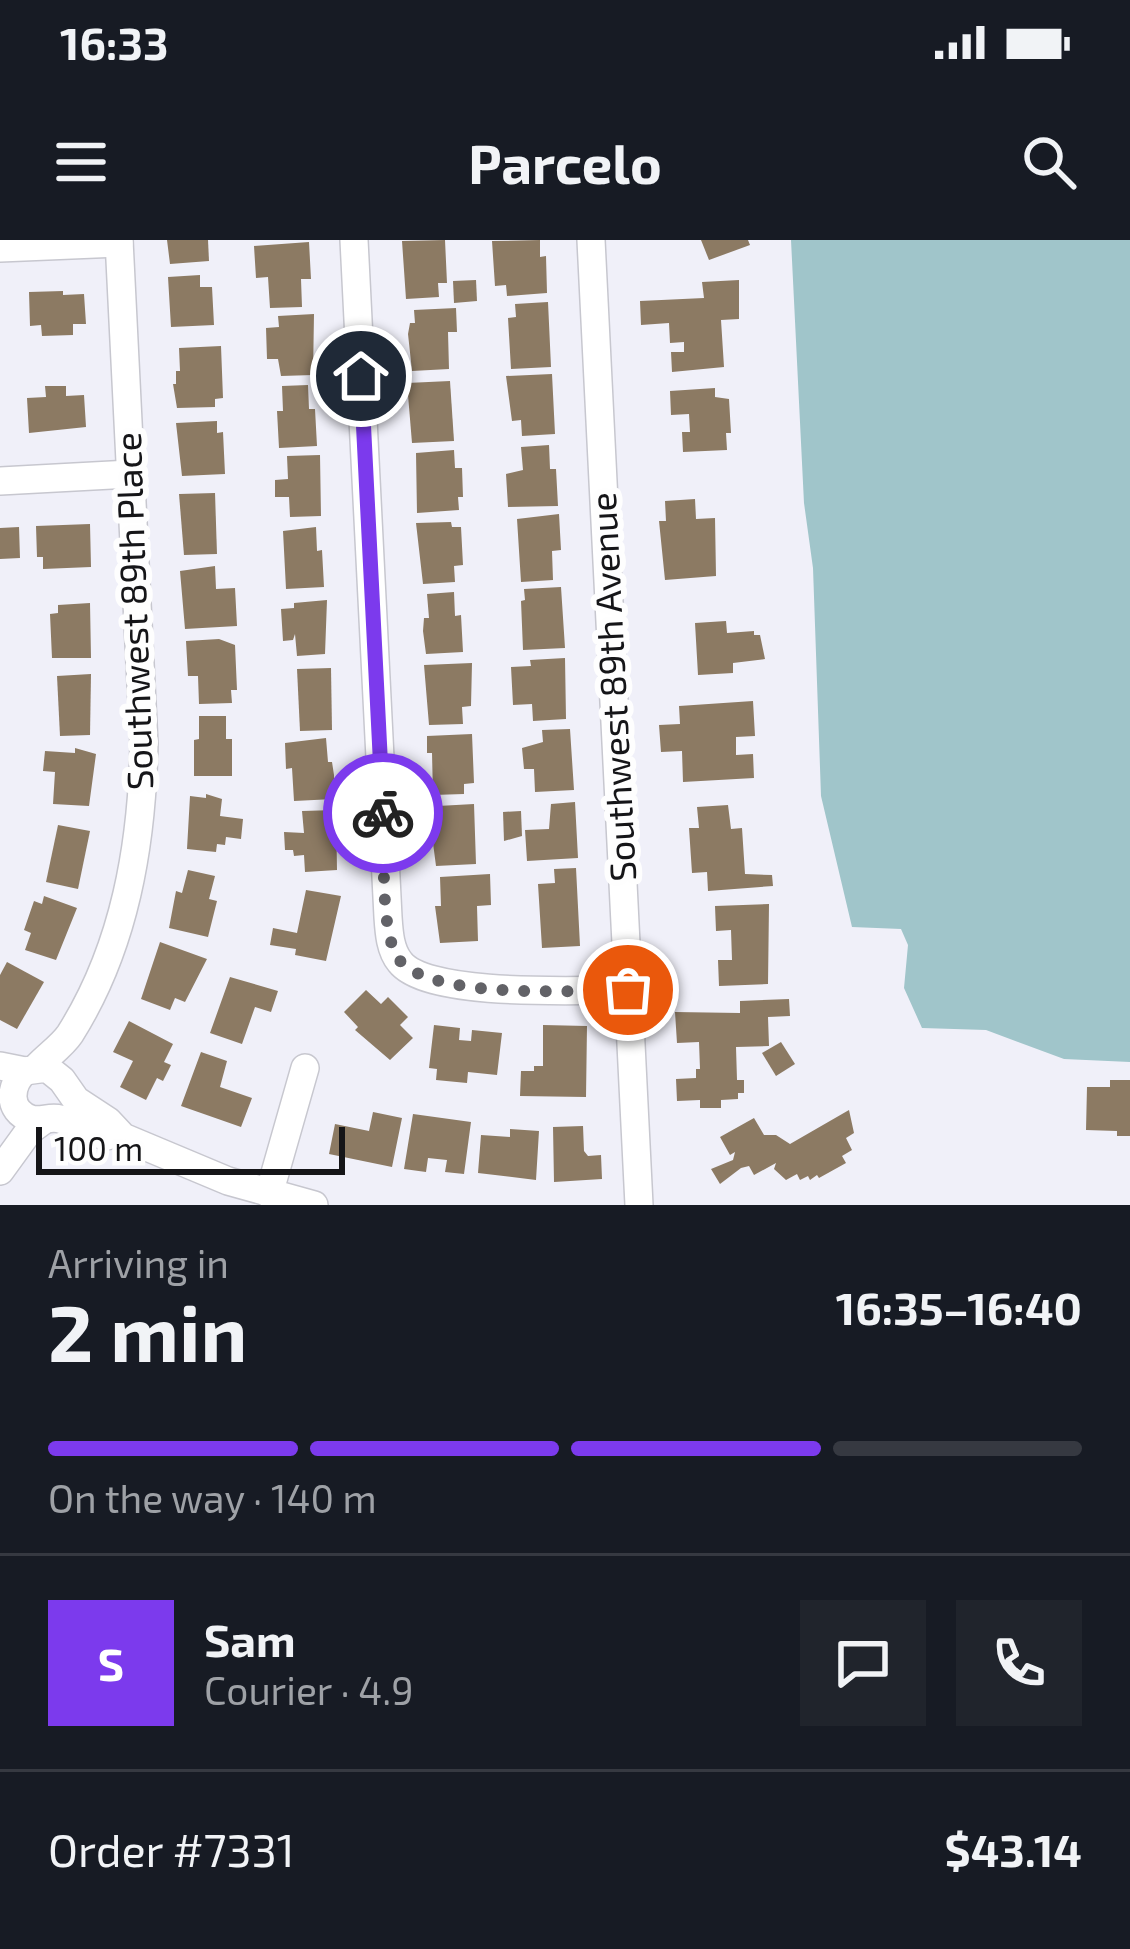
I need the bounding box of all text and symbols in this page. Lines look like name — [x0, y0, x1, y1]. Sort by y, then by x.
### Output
text: 16:33 — [60, 15, 169, 69]
icon: menu — [48, 129, 114, 195]
icon: search — [1016, 129, 1082, 195]
text: Parcelo — [468, 130, 662, 195]
pin — [310, 325, 412, 427]
icon: home — [328, 343, 394, 409]
street label: Southwest 89th Place — [105, 431, 160, 791]
street label: Southwest 89th Avenue — [580, 491, 643, 883]
courier — [323, 753, 443, 873]
icon: bike — [350, 780, 416, 846]
pin — [577, 939, 679, 1041]
icon: bag — [595, 957, 661, 1023]
scale bar — [36, 1121, 345, 1174]
text: 100 m — [54, 1128, 143, 1168]
text: Arriving in — [48, 1239, 229, 1286]
text: 16:35–16:40 — [836, 1280, 1082, 1334]
text: 2 min — [48, 1284, 247, 1378]
text: On the way · 140 m — [48, 1474, 377, 1521]
button: chat — [800, 1600, 926, 1726]
button: phone — [956, 1600, 1082, 1726]
text: Sam — [204, 1612, 296, 1666]
text: S — [98, 1636, 124, 1690]
text: Courier · 4.9 — [204, 1666, 414, 1713]
text: Order #7331 — [48, 1822, 295, 1876]
text: $43.14 — [945, 1822, 1082, 1876]

